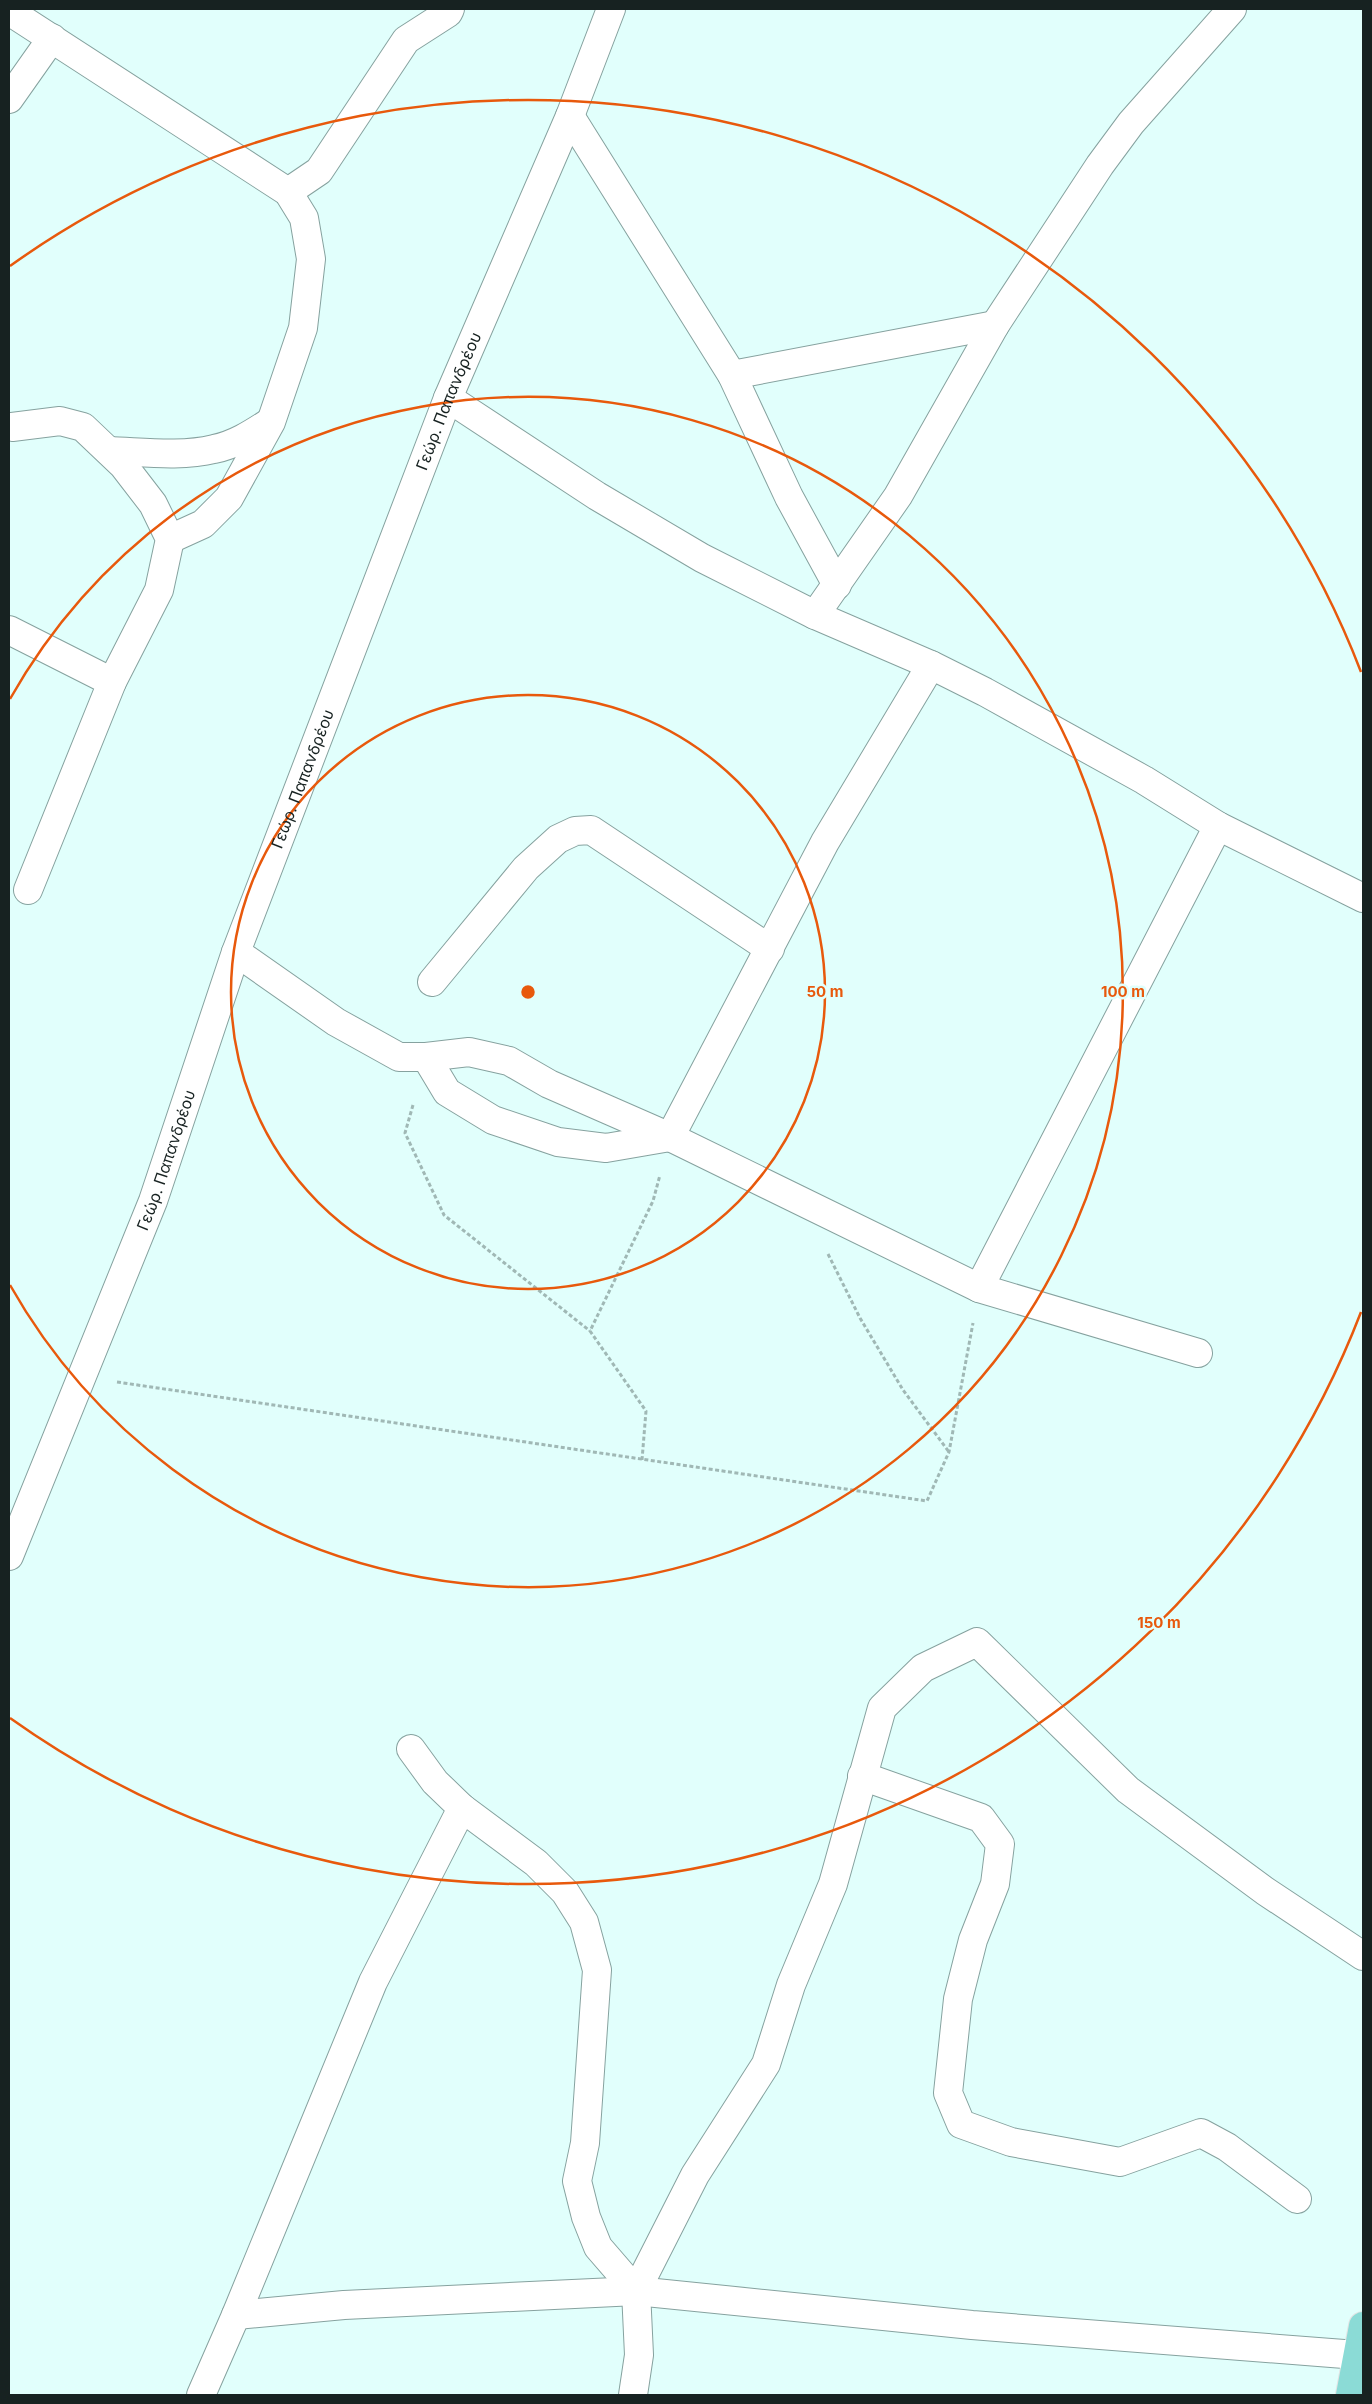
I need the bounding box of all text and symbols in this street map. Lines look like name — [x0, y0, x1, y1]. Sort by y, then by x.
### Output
street label: Γεώρ. Παπανδρέου — [411, 329, 485, 473]
street label: Γεώρ. Παπανδρέου — [267, 706, 338, 851]
text: 50 m — [807, 982, 843, 1001]
text: 100 m — [1101, 982, 1145, 1001]
centre of rings — [519, 983, 537, 1001]
street label: Γεώρ. Παπανδρέου — [132, 1087, 199, 1233]
text: 150 m — [1137, 1613, 1181, 1632]

